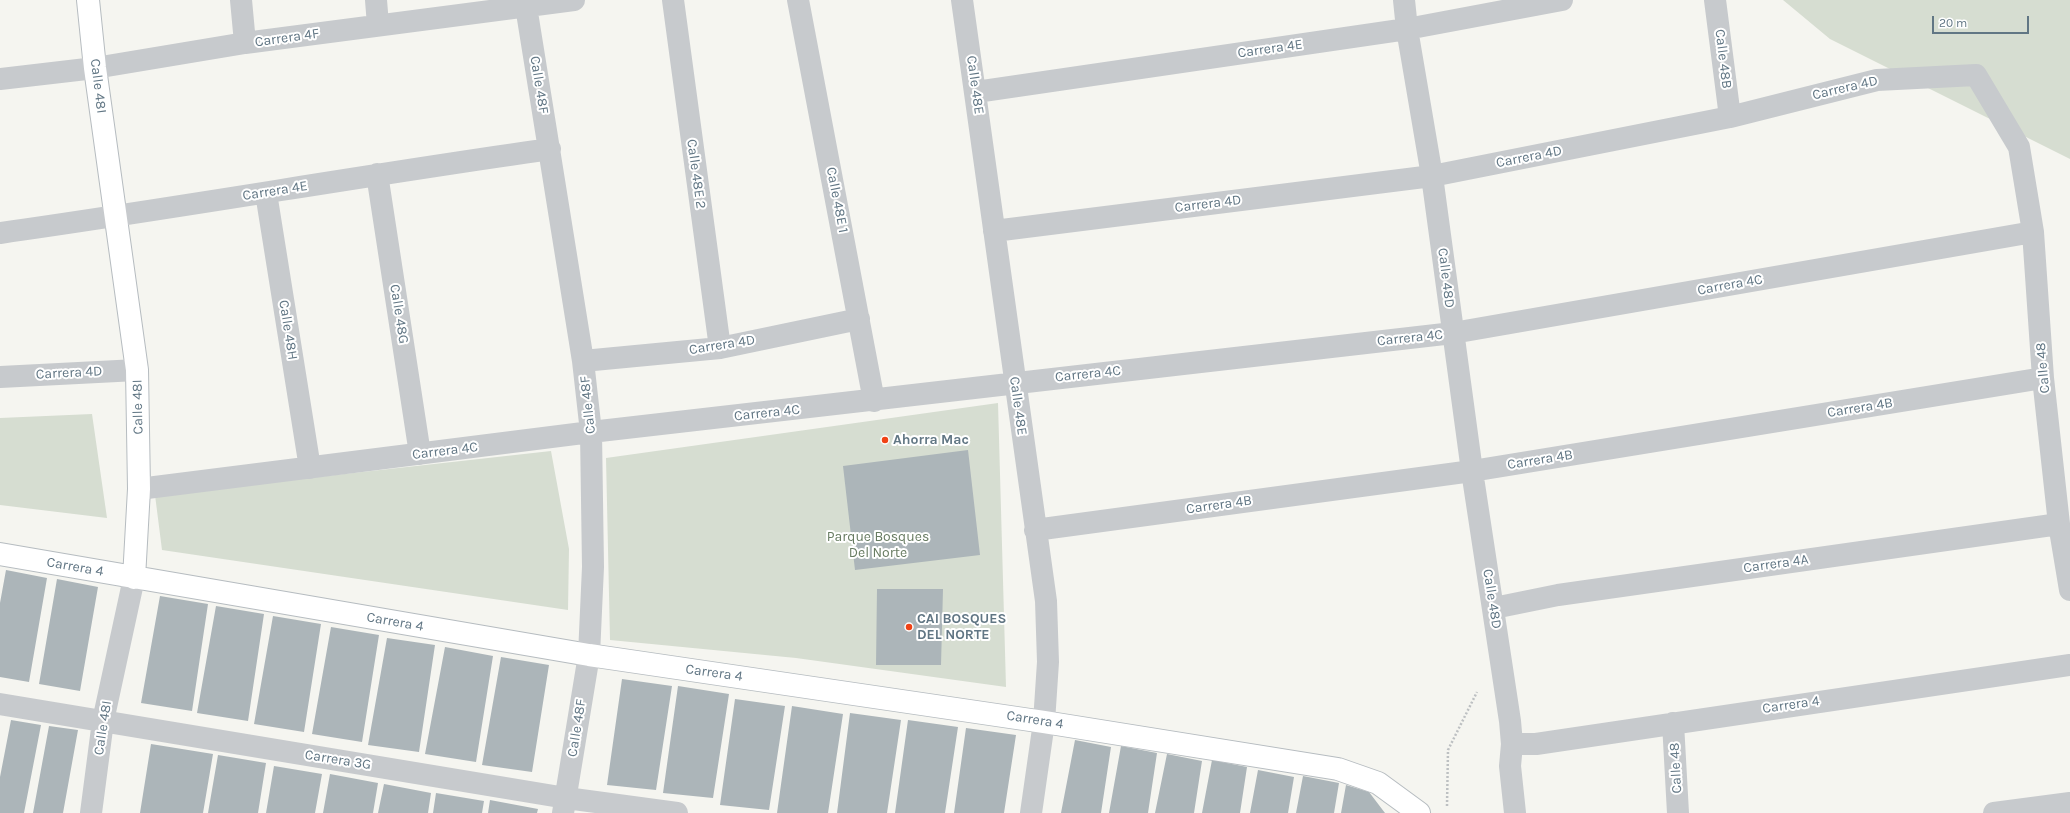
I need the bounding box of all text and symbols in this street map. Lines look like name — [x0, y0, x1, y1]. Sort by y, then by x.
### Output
scale bar — [1934, 8, 2031, 34]
text: 20 m — [1939, 16, 1967, 30]
street label: Carrera 4F — [254, 25, 320, 51]
street label: Calle 48B — [1711, 28, 1735, 90]
street label: Carrera 4E — [1236, 36, 1304, 62]
street label: Calle 48F — [526, 55, 552, 115]
street label: Calle 48E — [963, 55, 987, 115]
street label: Calle 48I — [86, 58, 110, 114]
street label: Carrera 4D — [1811, 72, 1879, 104]
street label: Calle 48E 2 — [683, 138, 709, 210]
street label: Carrera 4D — [1495, 142, 1563, 172]
street label: Calle 48E 1 — [822, 166, 852, 234]
street label: Carrera 4E — [241, 178, 309, 204]
street label: Carrera 4D — [1174, 192, 1242, 216]
street label: Calle 48D — [1434, 247, 1458, 309]
street label: Carrera 4C — [1696, 271, 1764, 299]
street label: Calle 48G — [386, 283, 412, 345]
street label: Calle 48H — [275, 299, 301, 361]
street label: Carrera 4C — [1376, 326, 1444, 350]
street label: Carrera 4D — [688, 331, 756, 359]
street label: Calle 48 — [2032, 342, 2054, 394]
street label: Carrera 4C — [1054, 362, 1122, 386]
street label: Carrera 4D — [35, 363, 103, 383]
street label: Calle 48F — [577, 375, 599, 435]
street label: Calle 48E — [1006, 376, 1030, 436]
street label: Calle 48I — [129, 379, 147, 435]
street label: Carrera 4B — [1826, 395, 1894, 421]
street label: Carrera 4C — [733, 401, 801, 425]
place label: Ahorra Mac — [893, 432, 969, 448]
marker: Ahorra Mac — [880, 435, 890, 445]
street label: Carrera 4C — [411, 439, 479, 463]
street label: Carrera 4B — [1506, 447, 1574, 473]
street label: Carrera 4B — [1185, 492, 1253, 518]
park label: Parque Bosques Del Norte — [827, 529, 929, 562]
street label: Carrera 4A — [1742, 551, 1810, 577]
street label: Carrera 4 — [45, 554, 105, 580]
street label: Calle 48D — [1479, 568, 1505, 630]
street label: Carrera 4 — [365, 609, 425, 635]
place label: CAI BOSQUES DEL NORTE — [917, 611, 1006, 644]
marker: CAI BOSQUES DEL NORTE — [904, 622, 914, 632]
street label: Carrera 4 — [684, 661, 744, 685]
street label: Carrera 4 — [1761, 693, 1821, 717]
street label: Calle 48F — [564, 698, 590, 758]
street label: Calle 48I — [90, 700, 116, 756]
street label: Carrera 4 — [1005, 707, 1065, 733]
street label: Calle 48 — [1666, 742, 1686, 794]
street label: Carrera 3G — [304, 746, 372, 774]

